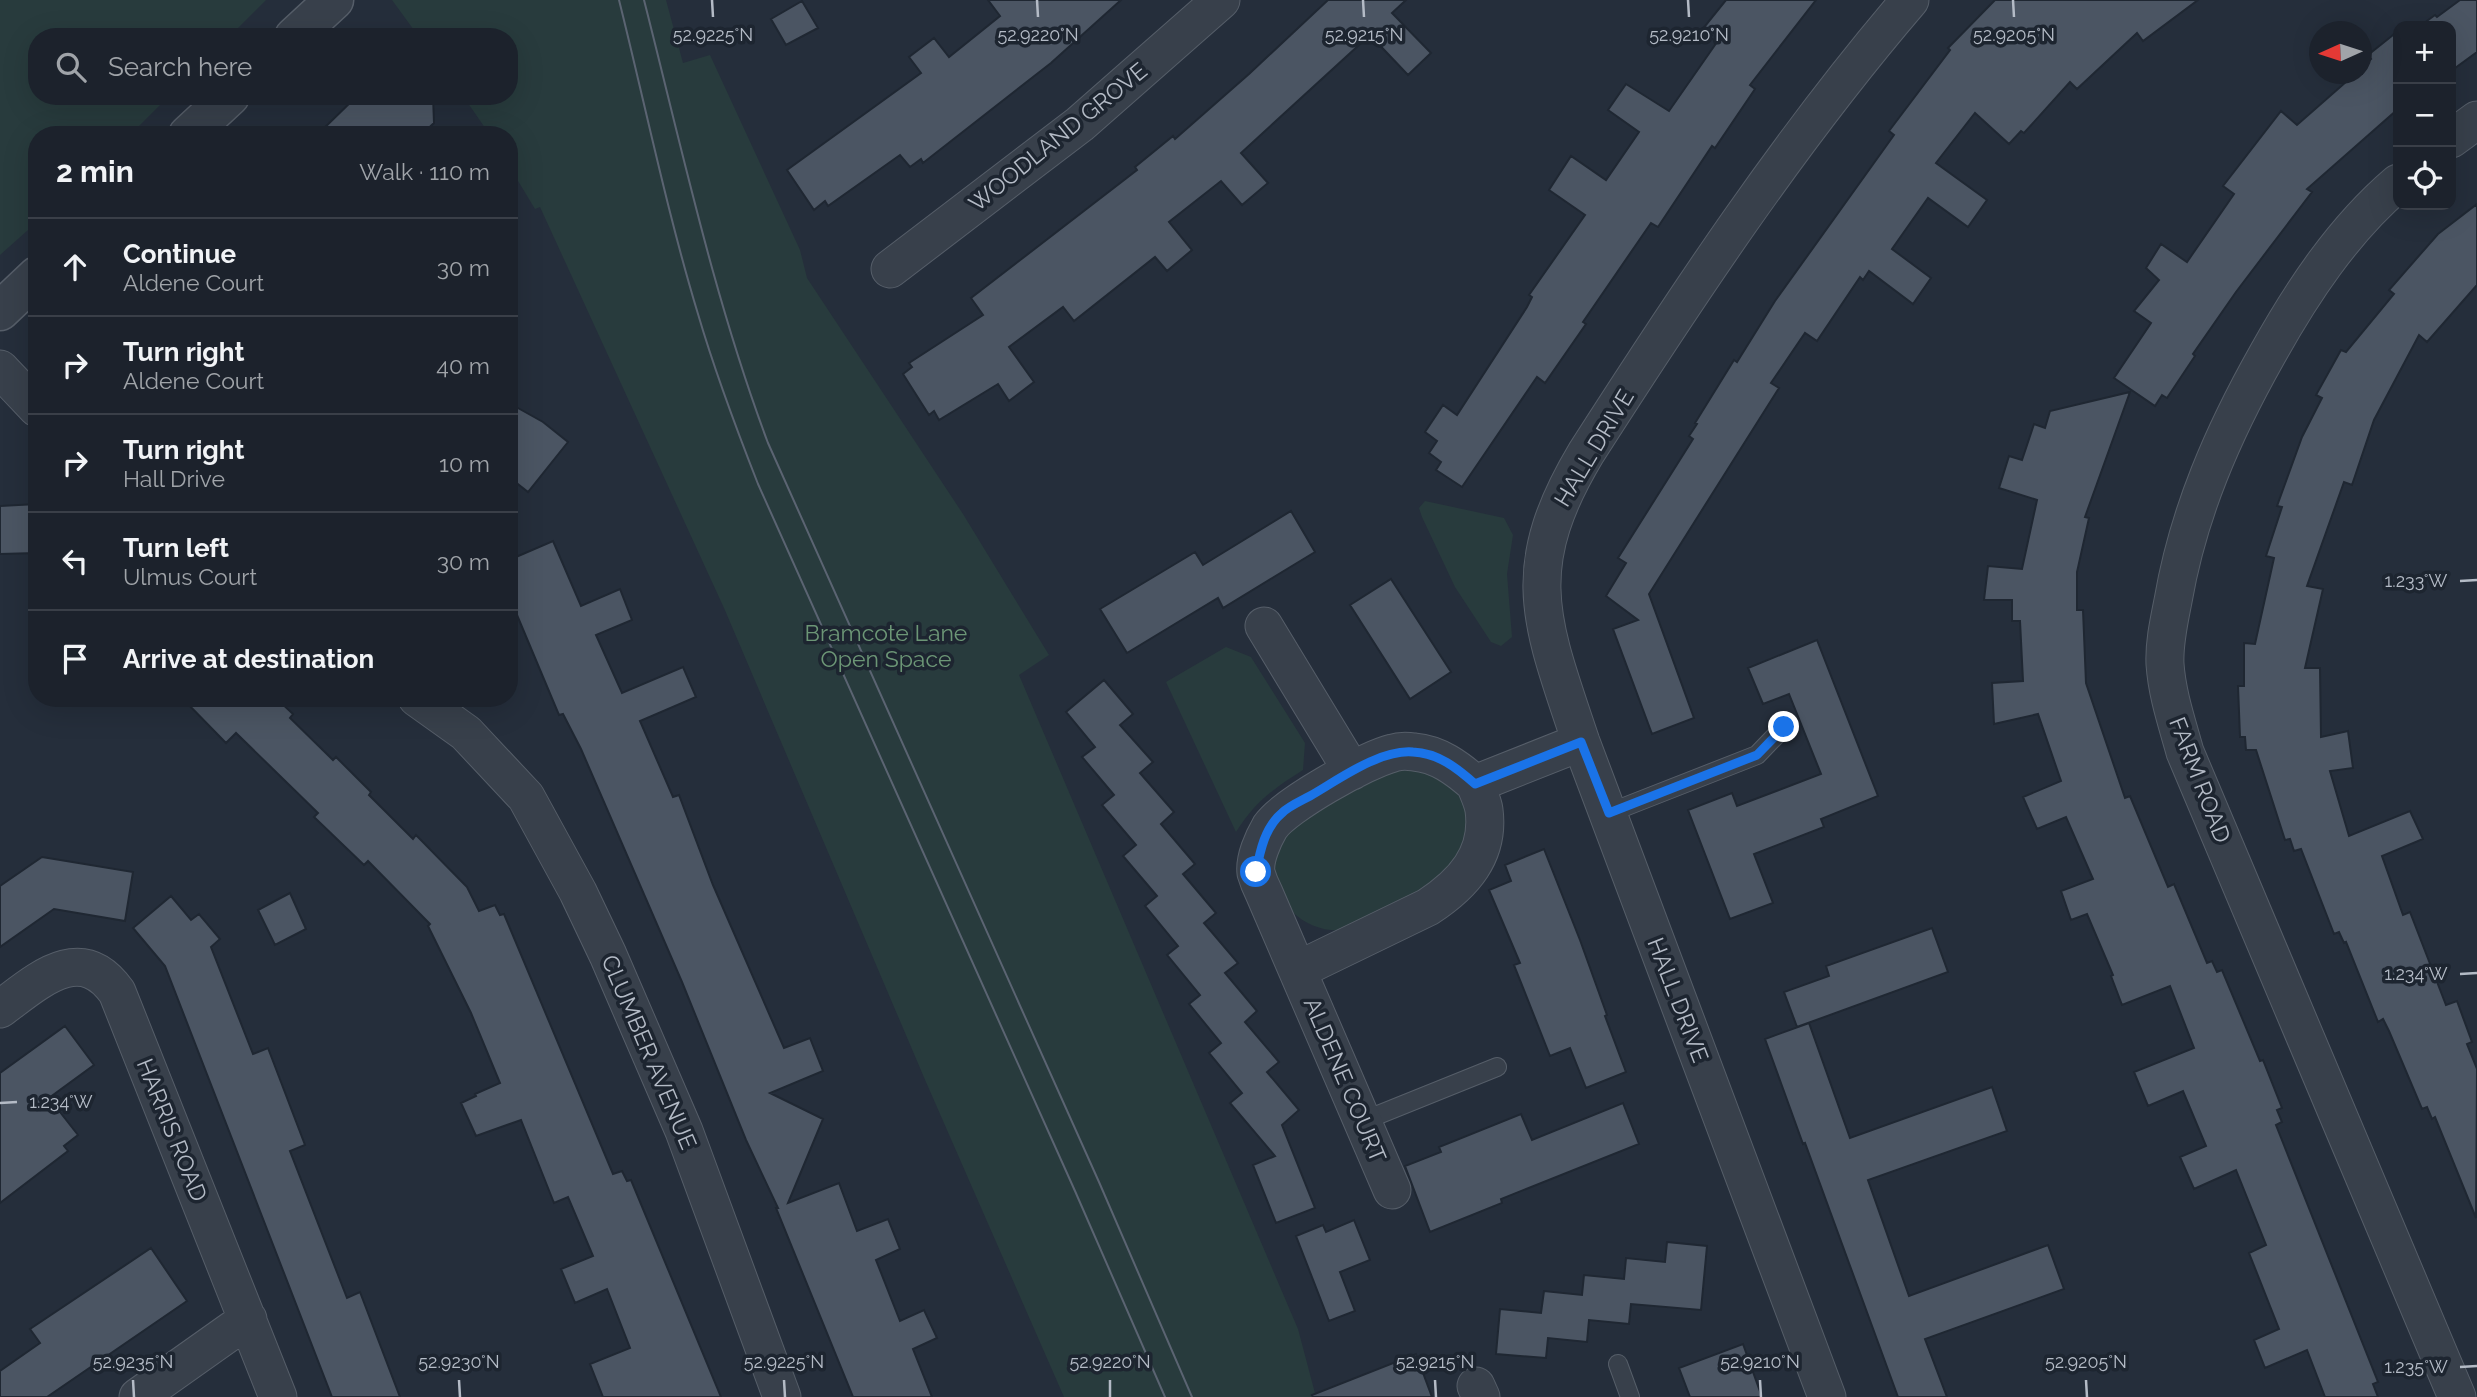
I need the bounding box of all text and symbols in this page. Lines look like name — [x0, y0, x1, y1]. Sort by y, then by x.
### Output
north arrow — [2309, 21, 2372, 84]
map controls — [2393, 21, 2456, 210]
button: + — [2393, 21, 2456, 84]
text: 52.9225°N — [673, 24, 753, 45]
text: 52.9220°N — [997, 24, 1079, 45]
text: 52.9215°N — [1325, 24, 1403, 45]
text: 52.9210°N — [1649, 24, 1729, 45]
text: 52.9205°N — [1973, 24, 2055, 45]
search box — [28, 28, 518, 105]
icon: search — [52, 48, 90, 86]
text: Search here — [108, 52, 252, 82]
street label: WOODLAND GROVE — [963, 57, 1152, 217]
button: − — [2393, 84, 2456, 147]
button: locate — [2393, 147, 2456, 210]
text: 2 min — [56, 154, 134, 189]
text: Walk · 110 m — [359, 158, 490, 185]
text: Continue — [123, 239, 236, 269]
icon: ahead — [56, 248, 94, 286]
text: 30 m — [437, 254, 490, 281]
text: Aldene Court — [123, 269, 264, 296]
text: Turn right — [123, 337, 244, 367]
icon: right — [56, 346, 94, 384]
text: 40 m — [436, 352, 490, 379]
text: Aldene Court — [123, 367, 264, 394]
street label: HALL DRIVE — [1548, 385, 1639, 511]
text: Turn right — [123, 435, 244, 465]
icon: right — [56, 444, 94, 482]
text: 10 m — [439, 450, 490, 477]
text: Hall Drive — [123, 465, 225, 492]
text: Turn left — [123, 533, 229, 563]
icon: left — [56, 542, 94, 580]
text: 30 m — [437, 548, 490, 575]
text: Ulmus Court — [123, 563, 257, 590]
text: 1.233°W — [2385, 570, 2448, 591]
park label: Bramcote Lane Open Space — [805, 619, 967, 672]
icon: arrive — [56, 640, 94, 678]
text: Arrive at destination — [123, 644, 374, 674]
route end — [1768, 711, 1799, 742]
street label: FARM ROAD — [2164, 713, 2237, 846]
route start — [1240, 856, 1271, 887]
street label: HALL DRIVE — [1642, 934, 1715, 1066]
street label: CLUMBER AVENUE — [596, 951, 703, 1153]
text: 1.234°W — [2384, 963, 2448, 984]
street label: ALDENE COURT — [1299, 993, 1392, 1166]
street label: HARRIS ROAD — [132, 1054, 213, 1205]
text: 1.234°W — [29, 1091, 93, 1112]
text: 52.9235°N — [93, 1351, 173, 1372]
text: 52.9230°N — [418, 1351, 500, 1372]
text: 52.9225°N — [744, 1351, 824, 1372]
text: 52.9220°N — [1069, 1351, 1151, 1372]
text: 52.9215°N — [1396, 1351, 1474, 1372]
text: 52.9210°N — [1720, 1351, 1800, 1372]
text: 52.9205°N — [2045, 1351, 2127, 1372]
text: 1.235°W — [2384, 1356, 2448, 1377]

